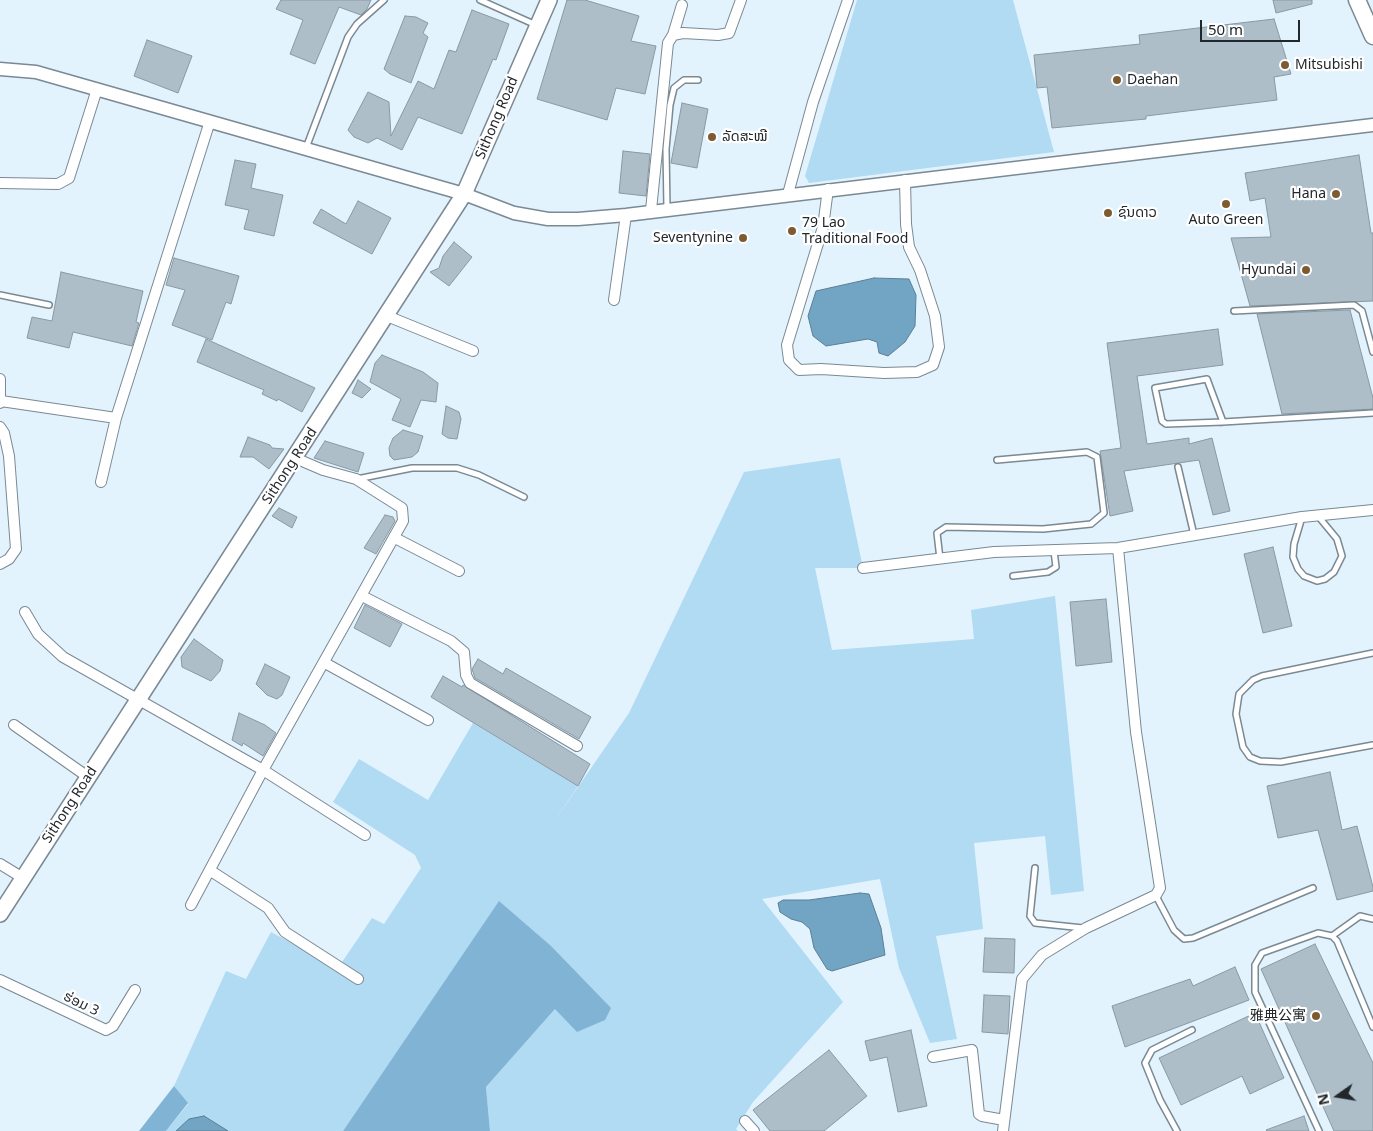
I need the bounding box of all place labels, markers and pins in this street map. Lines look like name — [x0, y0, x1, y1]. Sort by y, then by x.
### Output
place label: Mitsubishi — [1295, 57, 1363, 73]
marker: Mitsubishi — [1279, 59, 1291, 71]
place label: Daehan — [1127, 72, 1178, 88]
marker: Daehan — [1111, 74, 1123, 86]
place label: ລັດສະໝີ — [722, 129, 768, 145]
marker: ລັດສະໝີ — [706, 131, 718, 143]
place label: Hana — [1291, 186, 1326, 202]
marker: Hana — [1330, 188, 1342, 200]
marker: Auto Green — [1220, 198, 1232, 210]
place label: ຊົນດາວ — [1118, 205, 1157, 221]
marker: ຊົນດາວ — [1102, 207, 1114, 219]
place label: Auto Green — [1189, 212, 1263, 228]
place label: 79 Lao Traditional Food — [802, 215, 908, 248]
marker: 79 Lao Traditional Food — [786, 225, 798, 237]
place label: Seventynine — [653, 230, 733, 246]
marker: Seventynine — [737, 232, 749, 244]
place label: Hyundai — [1241, 262, 1296, 278]
marker: Hyundai — [1300, 264, 1312, 276]
place label: 雅典公寓 — [1250, 1008, 1306, 1024]
marker: 雅典公寓 — [1310, 1010, 1322, 1022]

